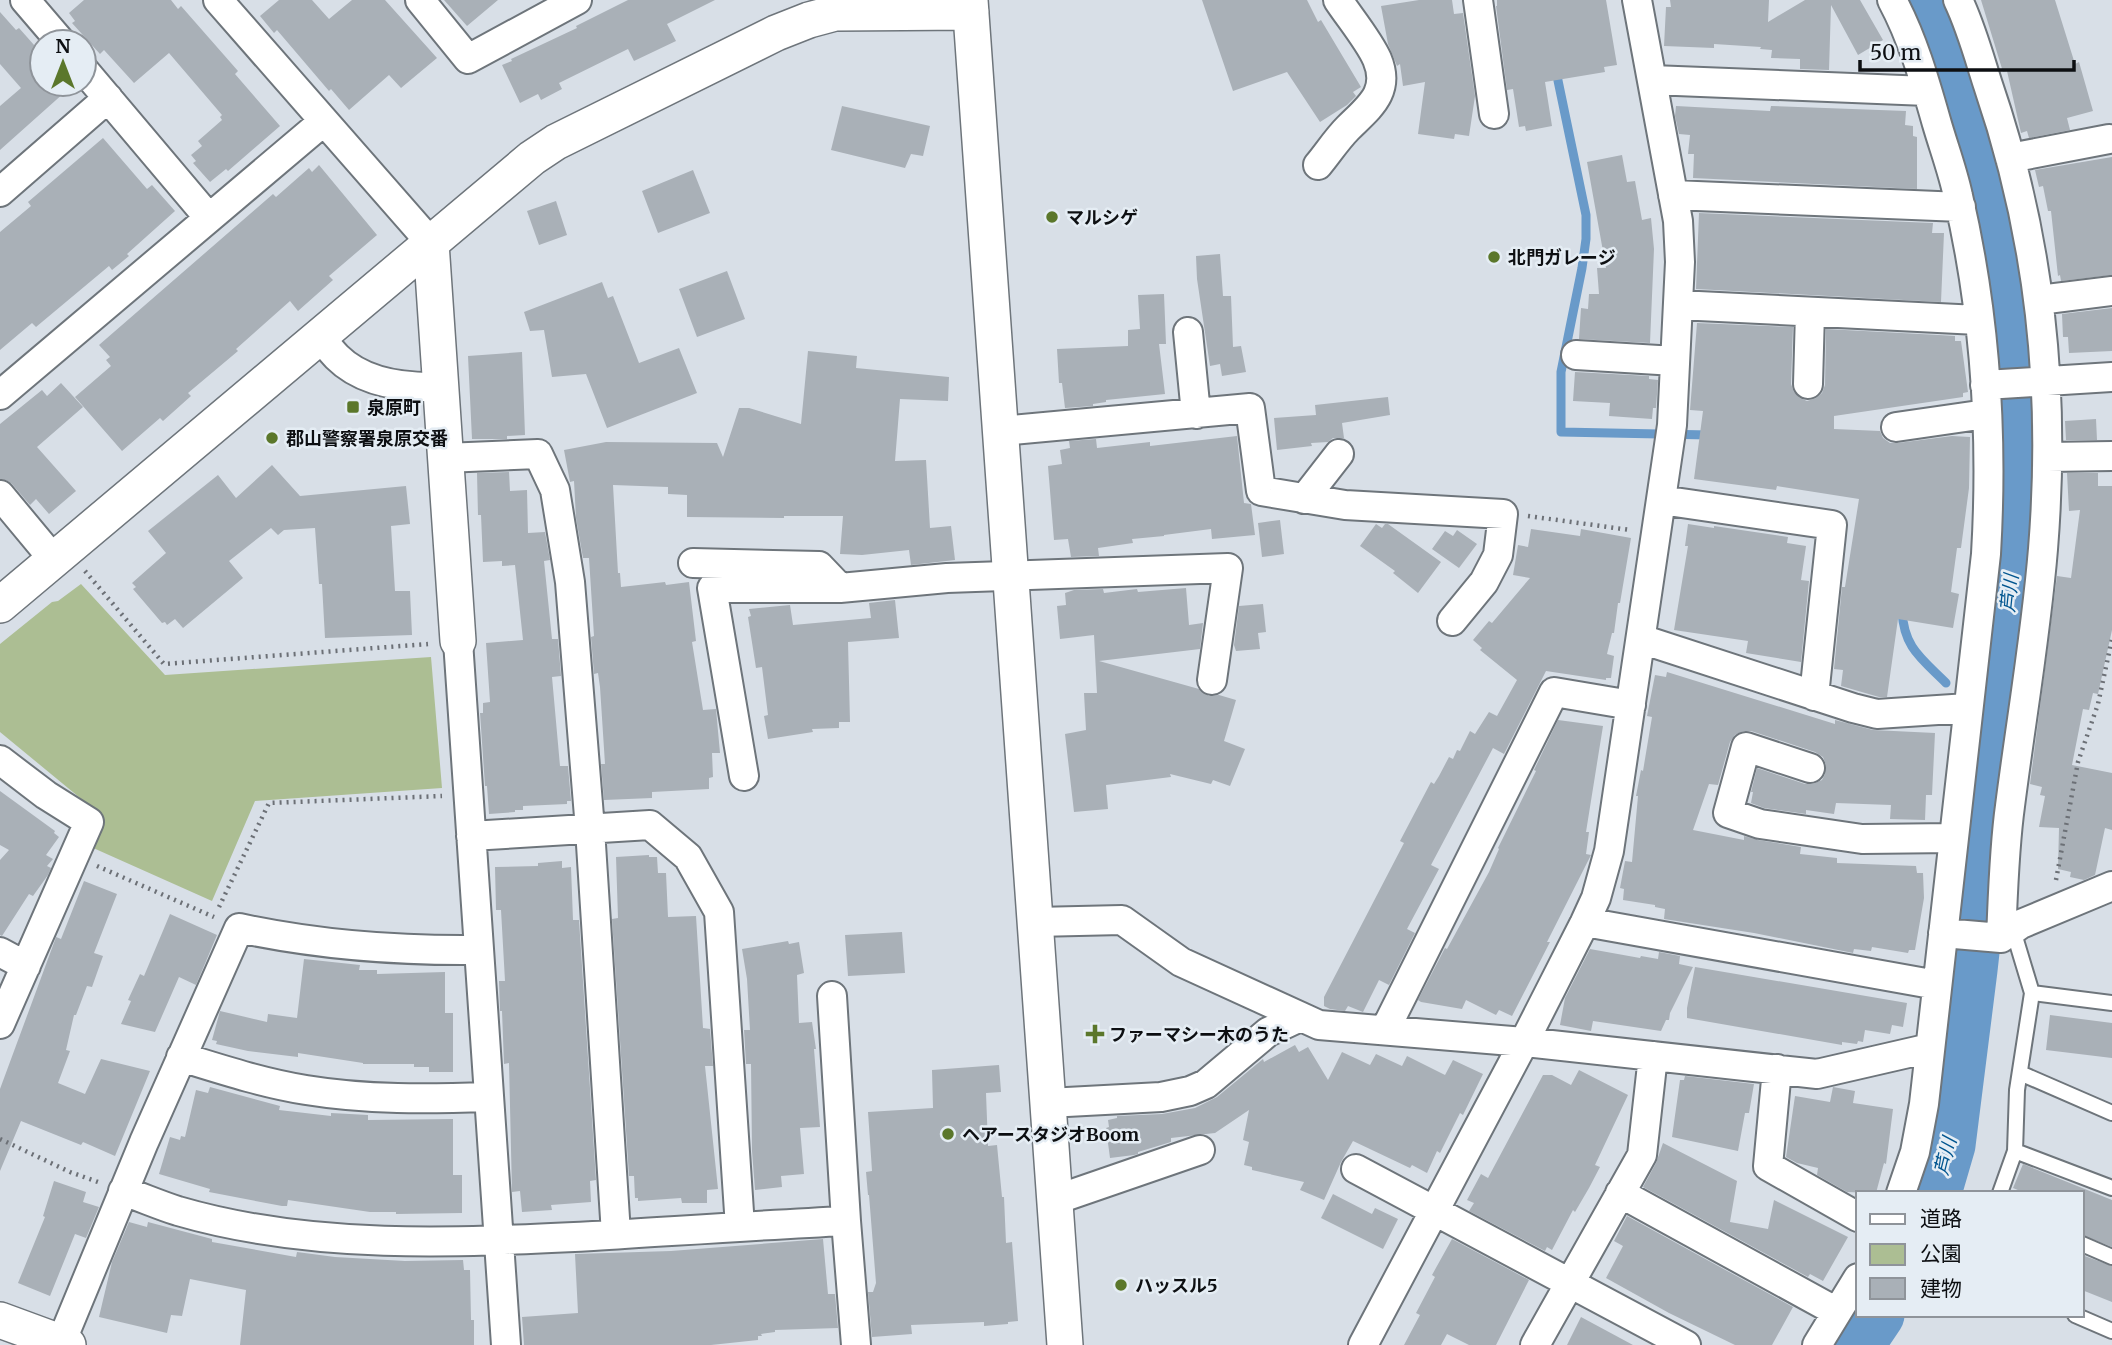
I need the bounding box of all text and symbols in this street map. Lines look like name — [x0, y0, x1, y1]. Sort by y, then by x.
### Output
north arrow — [28, 28, 98, 98]
scale bar — [1860, 28, 2074, 72]
text: N — [55, 34, 71, 58]
text: 50 m — [1870, 39, 1921, 66]
place label: マルシゲ — [1066, 206, 1138, 229]
marker: マルシゲ — [1044, 209, 1060, 225]
place label: 北門ガレージ — [1508, 246, 1616, 269]
marker: 北門ガレージ — [1486, 249, 1502, 265]
place label: 泉原町 — [367, 396, 421, 419]
marker: 泉原町 — [345, 399, 361, 415]
place label: 郡山警察署泉原交番 — [286, 427, 448, 450]
marker: 郡山警察署泉原交番 — [264, 430, 280, 446]
water label: 芦川 — [1995, 571, 2023, 613]
place label: ファーマシー木のうた — [1109, 1023, 1289, 1046]
marker: ファーマシー木のうた — [1087, 1026, 1103, 1042]
place label: ヘアースタジオBoom — [962, 1123, 1139, 1146]
marker: ヘアースタジオBoom — [940, 1126, 956, 1142]
water label: 芦川 — [1929, 1133, 1962, 1177]
legend — [1856, 1191, 2084, 1317]
text: 道路 — [1920, 1205, 1962, 1232]
text: 公園 — [1920, 1240, 1962, 1267]
place label: ハッスル5 — [1135, 1274, 1218, 1297]
text: 建物 — [1920, 1275, 1962, 1302]
marker: ハッスル5 — [1113, 1277, 1129, 1293]

